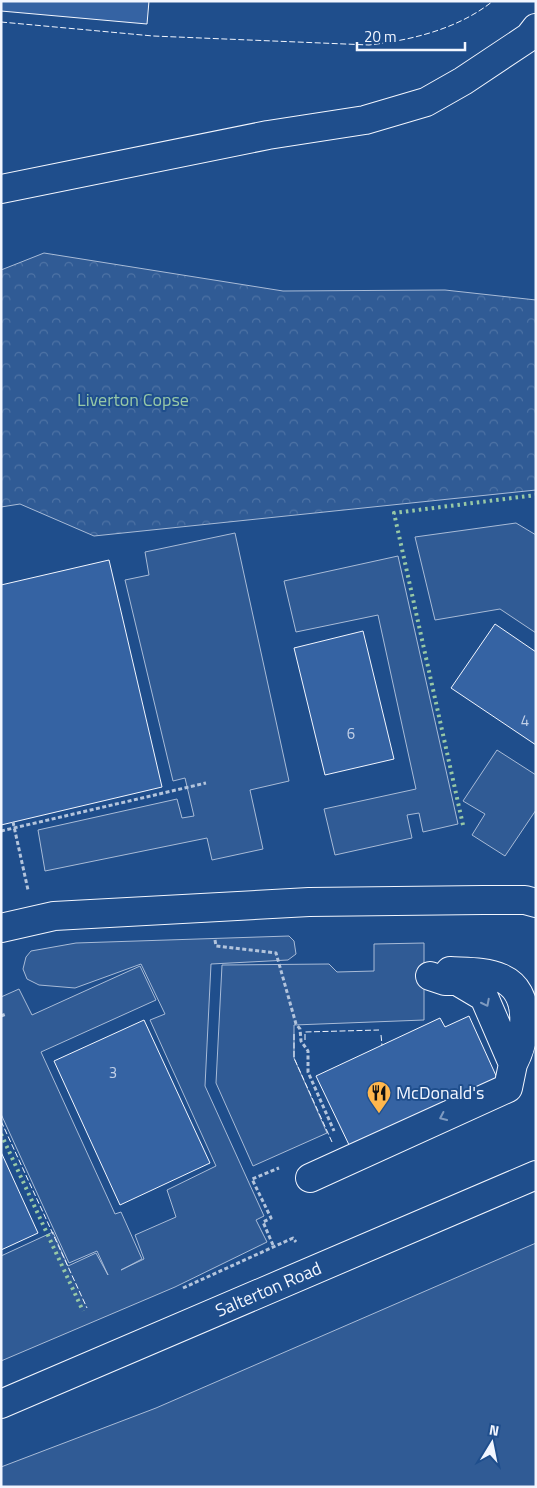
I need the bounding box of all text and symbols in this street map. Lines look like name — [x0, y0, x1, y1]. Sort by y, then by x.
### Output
scale bar — [357, 20, 464, 52]
text: 20 m — [364, 25, 397, 48]
park label: Liverton Copse — [77, 386, 189, 413]
house number: 4 — [521, 709, 529, 732]
house number: 6 — [347, 722, 355, 745]
one-way arrow — [480, 997, 490, 1006]
house number: 3 — [109, 1061, 117, 1084]
place label: McDonald's — [396, 1079, 484, 1106]
restaurant icon: McDonald's — [366, 1080, 392, 1114]
one-way arrow — [439, 1111, 448, 1122]
street label: Salterton Road — [211, 1254, 326, 1324]
north arrow — [467, 1418, 517, 1468]
text: N — [488, 1419, 501, 1441]

